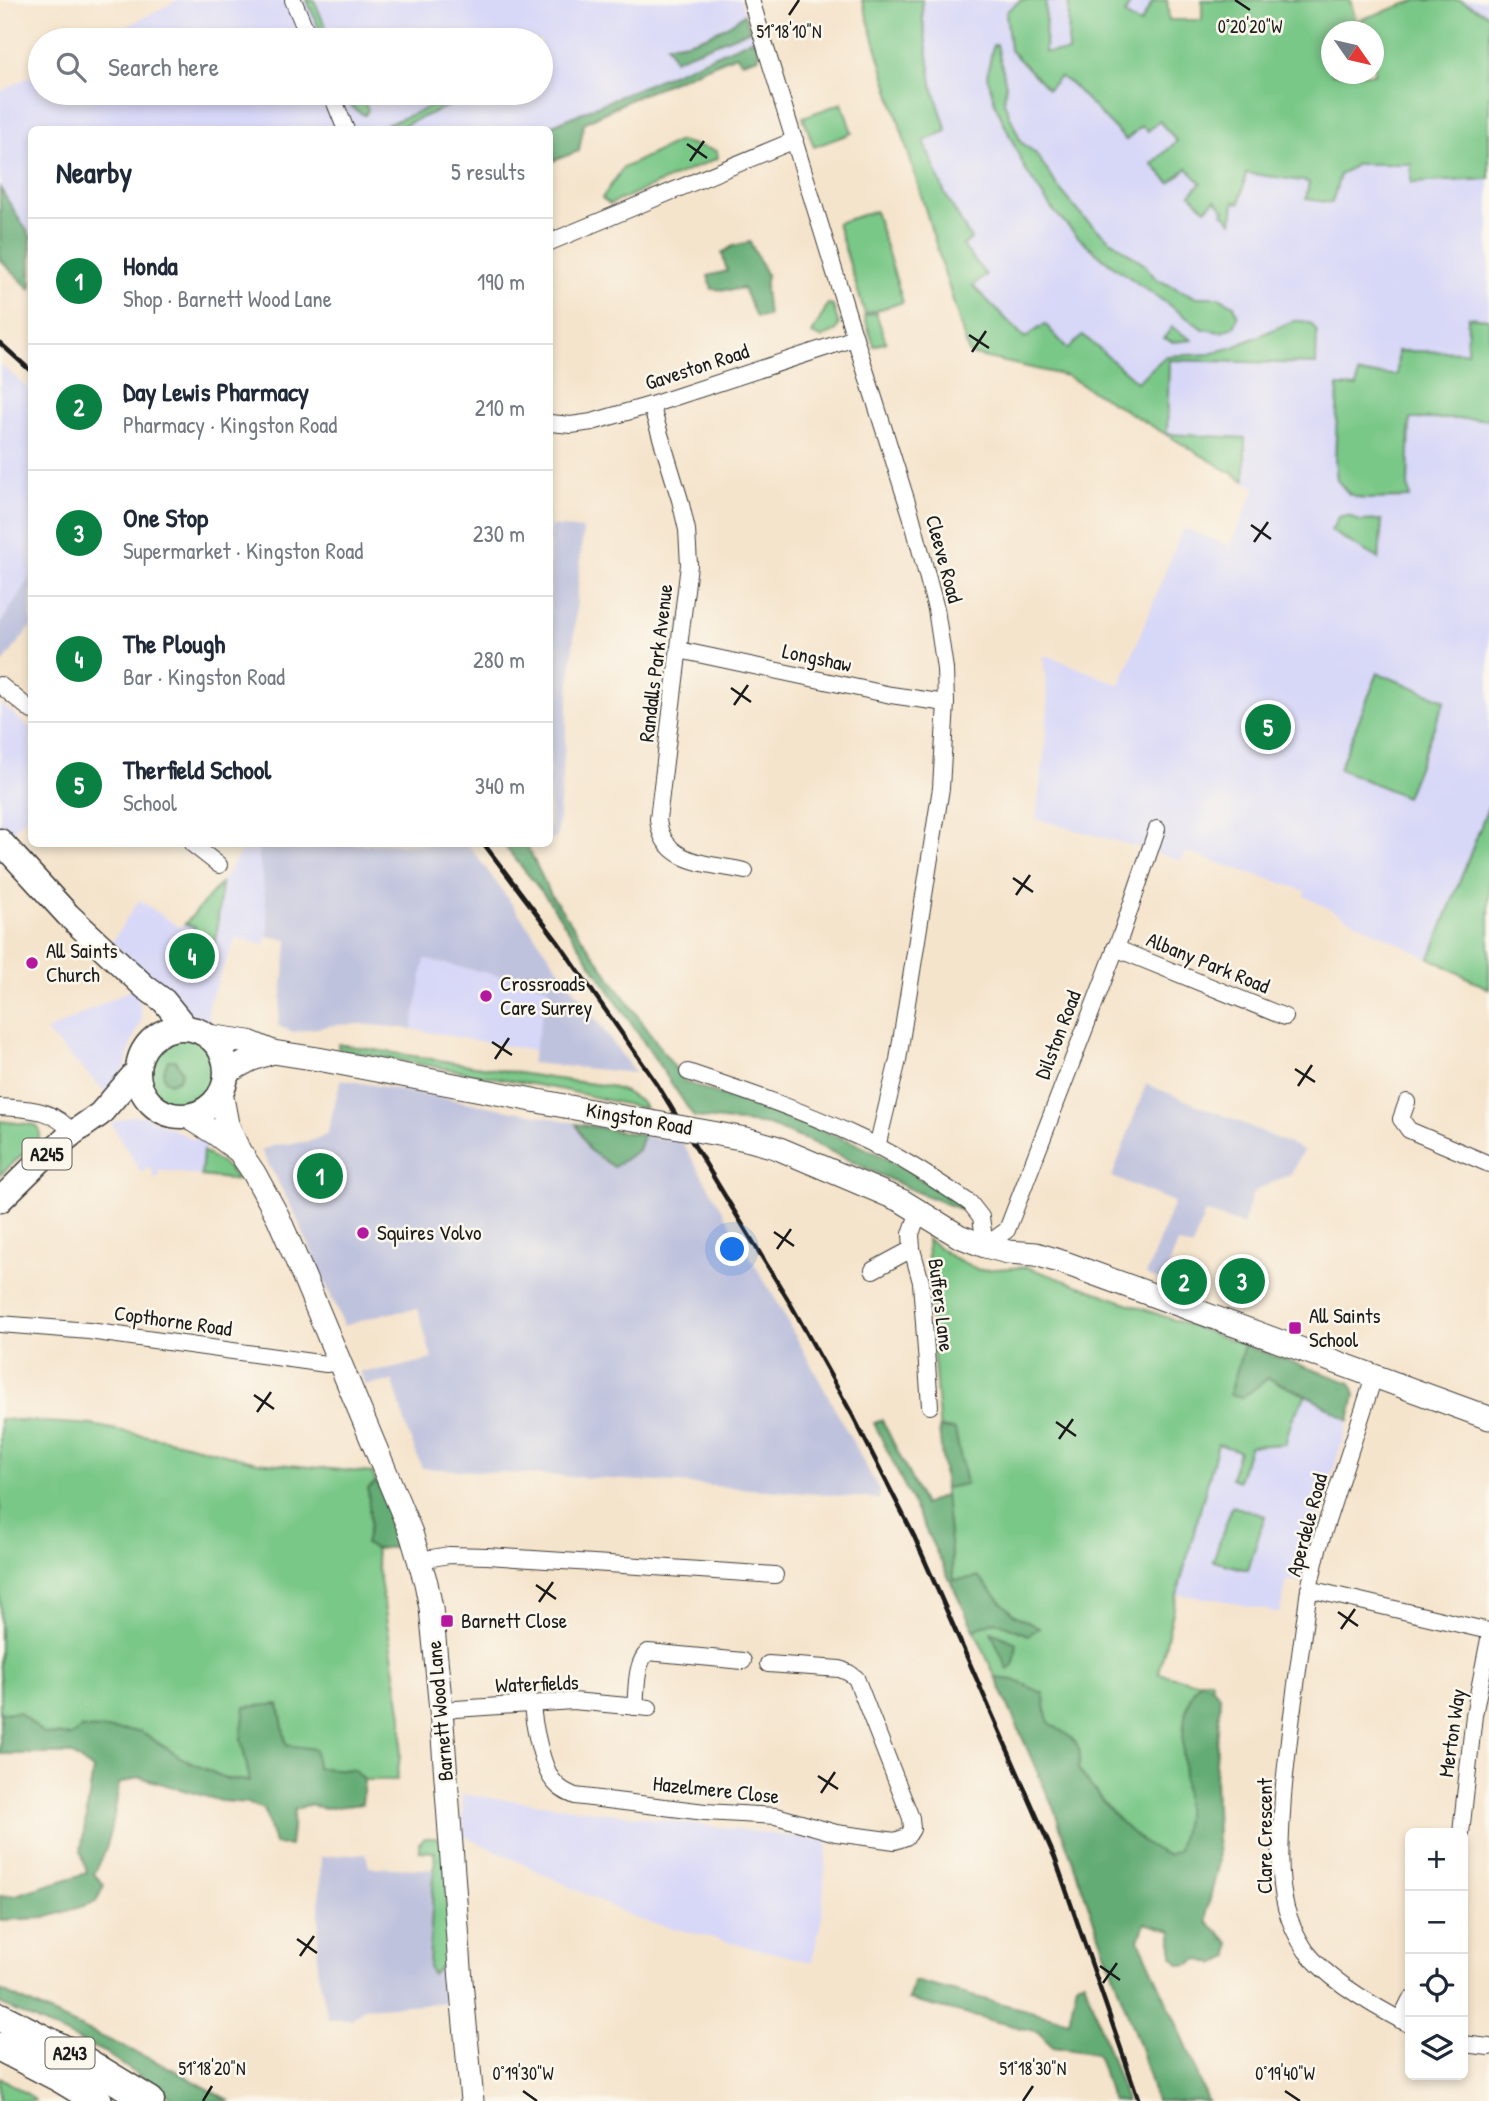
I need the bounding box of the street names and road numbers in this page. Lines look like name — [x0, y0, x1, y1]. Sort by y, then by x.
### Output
street label: Gaveston Road — [641, 336, 752, 397]
street label: Cleeve Road — [919, 512, 970, 606]
street label: Randalls Park Avenue — [631, 582, 680, 744]
street label: Longshaw — [780, 636, 855, 679]
street label: Albany Park Road — [1142, 925, 1274, 1000]
street label: Dilston Road — [1027, 986, 1088, 1083]
street label: Kingston Road — [584, 1095, 694, 1142]
road number: A245 — [22, 1138, 72, 1170]
street label: Buffers Lane — [921, 1257, 962, 1353]
street label: Copthorne Road — [112, 1298, 234, 1343]
street label: Aperdele Road — [1279, 1470, 1334, 1580]
street label: Barnett Wood Lane — [419, 1640, 460, 1782]
street label: Waterfields — [495, 1668, 579, 1699]
street label: Merton Way — [1431, 1687, 1472, 1779]
street label: Hazelmere Close — [651, 1768, 781, 1811]
street label: Clare Crescent — [1250, 1777, 1279, 1894]
road number: A243 — [46, 2038, 94, 2068]

